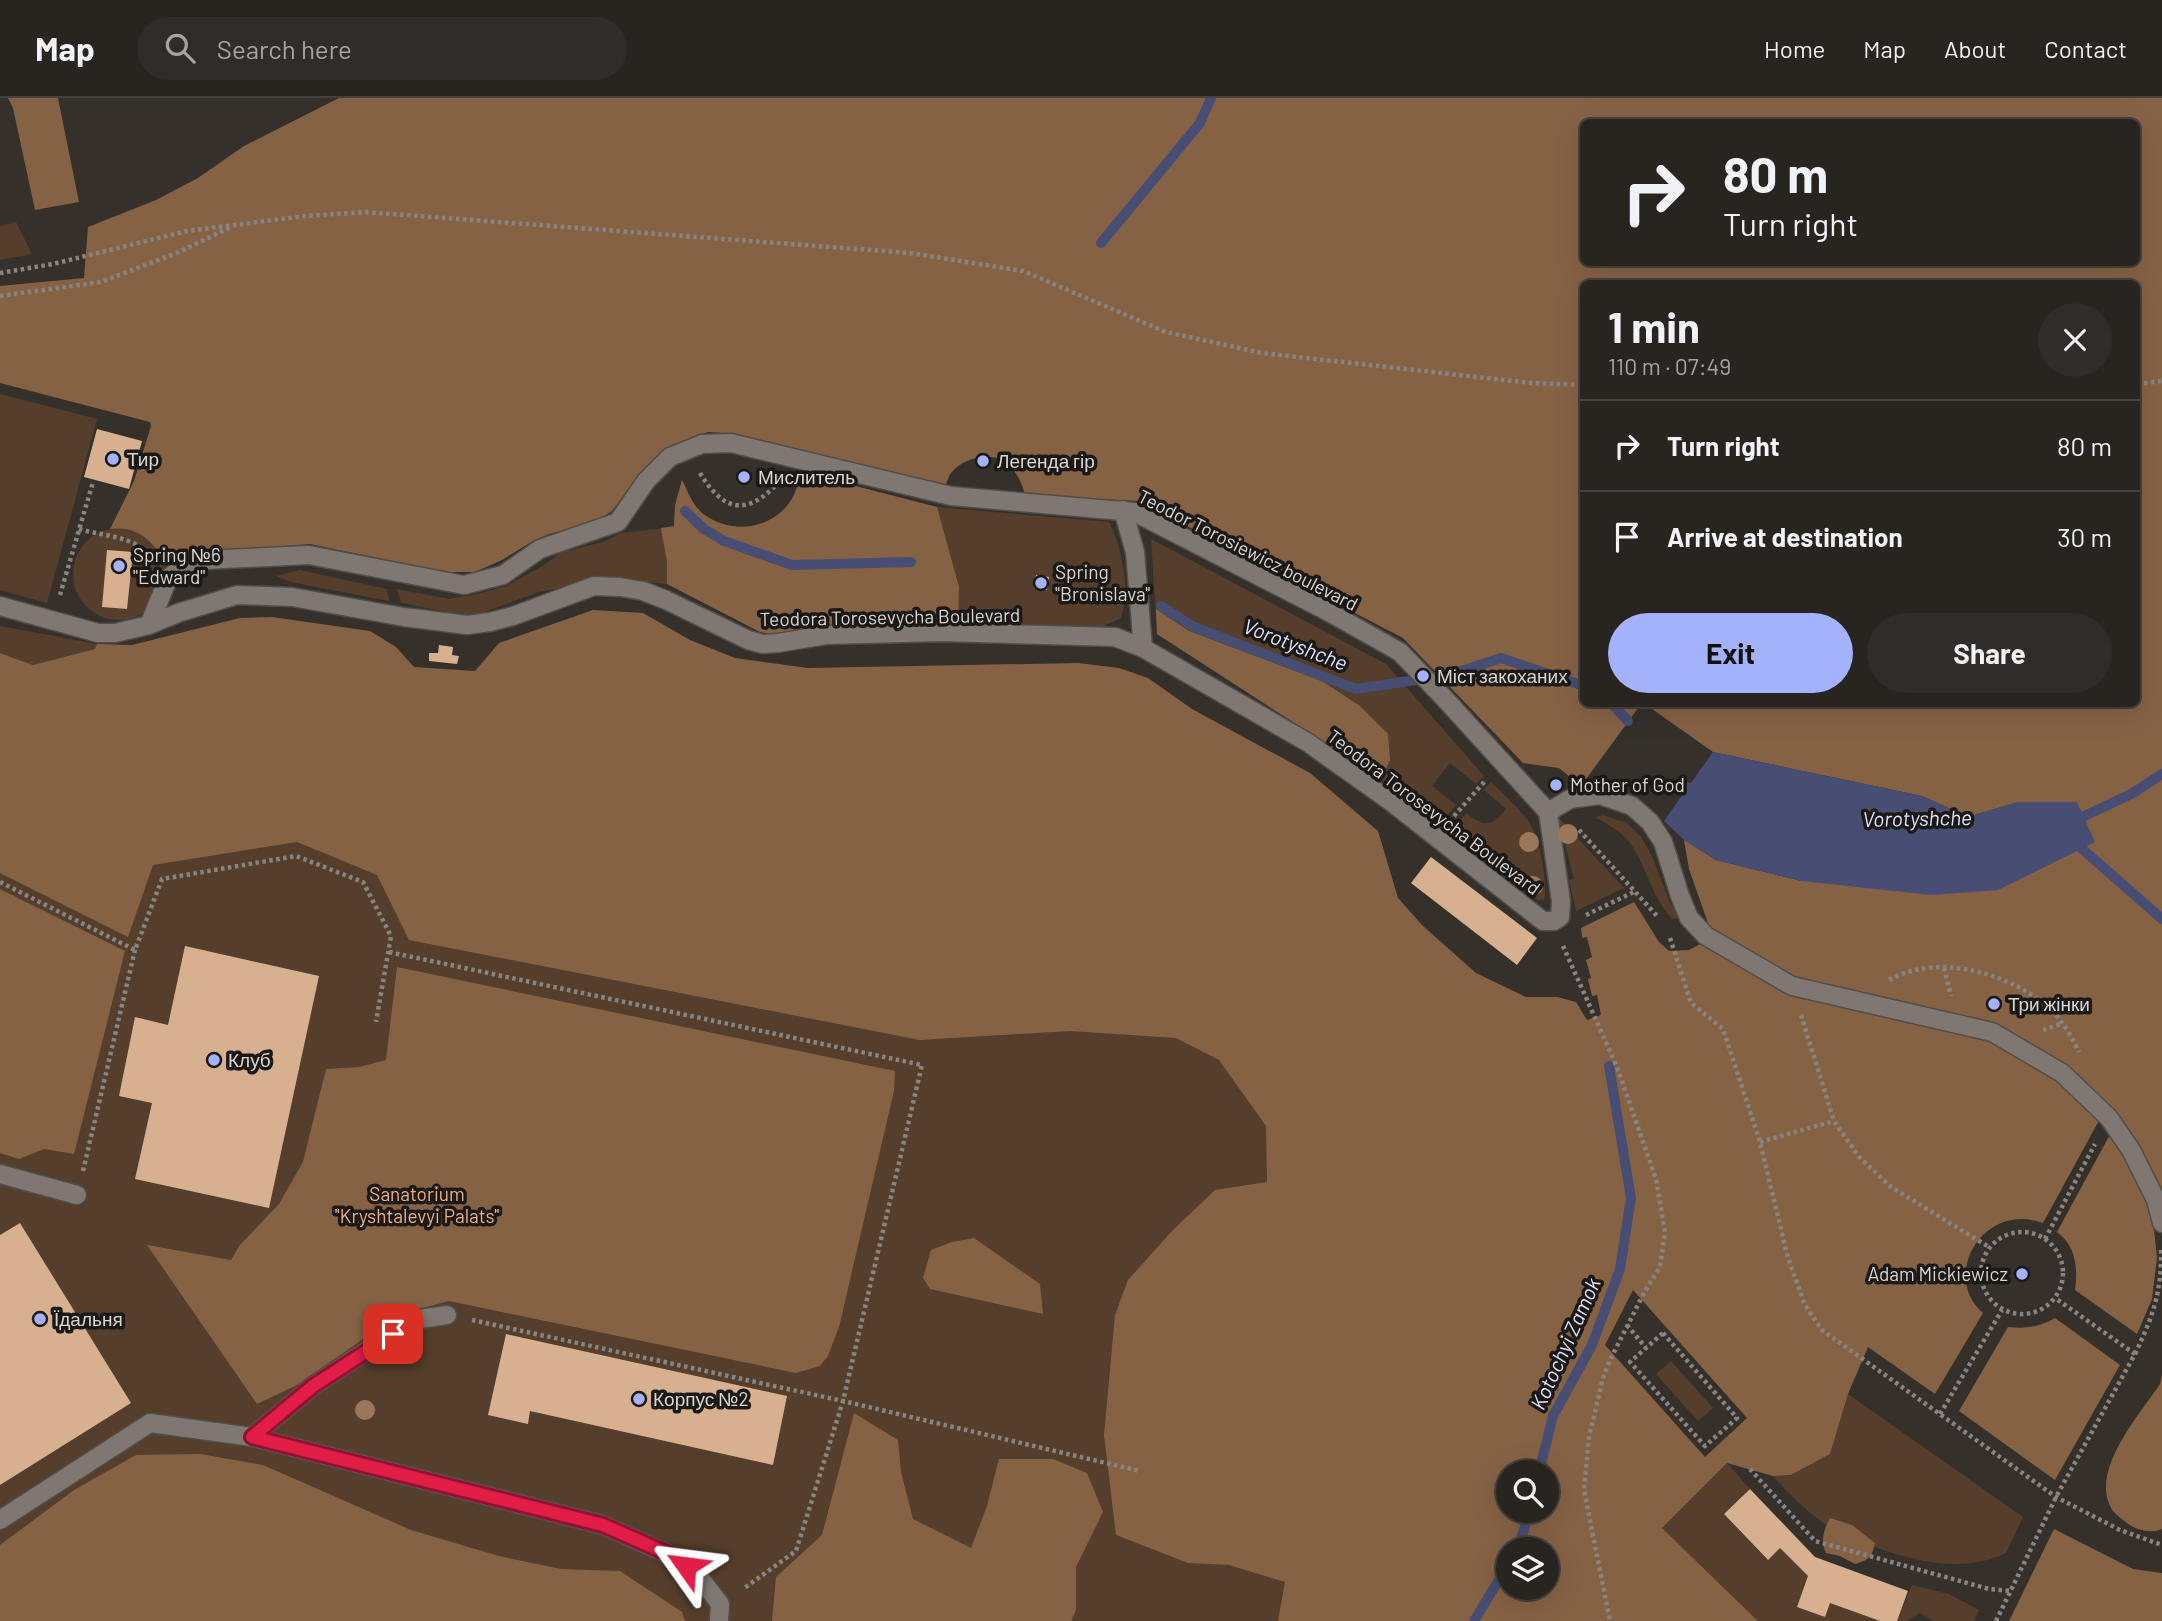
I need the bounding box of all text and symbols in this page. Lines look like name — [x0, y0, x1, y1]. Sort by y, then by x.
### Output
search box — [137, 17, 627, 80]
text: Map — [35, 28, 95, 68]
icon: search — [161, 29, 199, 67]
text: Search here — [217, 33, 352, 64]
text: Home — [1764, 34, 1825, 63]
text: Map — [1863, 34, 1906, 63]
text: About — [1944, 34, 2006, 63]
text: Contact — [2044, 34, 2127, 63]
text: 80 m — [1723, 144, 1828, 203]
icon: right — [1608, 147, 1699, 238]
text: Turn right — [1723, 204, 1858, 242]
text: 1 min — [1608, 301, 1700, 351]
button: close — [2038, 303, 2112, 377]
text: 110 m · 07:49 — [1608, 352, 1731, 380]
icon: right — [1608, 427, 1646, 465]
text: Turn right — [1667, 430, 1780, 461]
text: 80 m — [2057, 430, 2112, 461]
place label: Тир — [127, 447, 159, 470]
place label: Легенда гір — [997, 449, 1095, 472]
marker: Тир — [105, 451, 121, 467]
marker: Легенда гір — [975, 453, 991, 469]
place label: Мислитель — [758, 465, 855, 488]
marker: Мислитель — [736, 469, 752, 485]
street label: Teodor Torosiewicz boulevard — [1134, 484, 1362, 615]
icon: arrive — [1608, 518, 1646, 556]
text: Arrive at destination — [1667, 521, 1903, 552]
text: 30 m — [2057, 521, 2112, 552]
place label: Spring №6 "Edward" — [133, 543, 221, 588]
marker: Spring №6 "Edward" — [111, 558, 127, 574]
place label: Spring "Bronislava" — [1055, 560, 1150, 605]
marker: Spring "Bronislava" — [1033, 575, 1049, 591]
street label: Teodora Torosevycha Boulevard — [759, 603, 1020, 630]
water label: Vorotyshche — [1240, 612, 1351, 675]
button: Exit — [1608, 613, 1853, 693]
button: Share — [1867, 613, 2112, 693]
place label: Міст закоханих — [1437, 664, 1568, 687]
marker: Міст закоханих — [1415, 668, 1431, 684]
street label: Teodora Torosevycha Boulevard — [1323, 724, 1545, 899]
place label: Mother of God — [1570, 773, 1685, 796]
marker: Mother of God — [1548, 777, 1564, 793]
water label: Vorotyshche — [1862, 804, 1972, 831]
place label: Три жінки — [2008, 992, 2090, 1015]
marker: Три жінки — [1986, 996, 2002, 1012]
place label: Клуб — [228, 1048, 271, 1071]
marker: Клуб — [206, 1052, 222, 1068]
park label: Sanatorium "Kryshtalevyi Palats" — [335, 1182, 499, 1227]
place label: Adam Mickiewicz — [1868, 1262, 2008, 1285]
marker: Adam Mickiewicz — [2014, 1266, 2030, 1282]
water label: Kotochyi Zamok — [1524, 1273, 1605, 1413]
pin — [363, 1304, 423, 1364]
place label: Їдальня — [54, 1307, 123, 1330]
marker: Їдальня — [32, 1311, 48, 1327]
icon: arrive — [374, 1315, 412, 1353]
place label: Корпус №2 — [653, 1387, 749, 1410]
marker: Корпус №2 — [631, 1391, 647, 1407]
map controls — [1496, 1460, 1559, 1600]
button: search — [1496, 1460, 1559, 1523]
position arrow — [649, 1529, 723, 1603]
button: layers — [1496, 1537, 1559, 1600]

